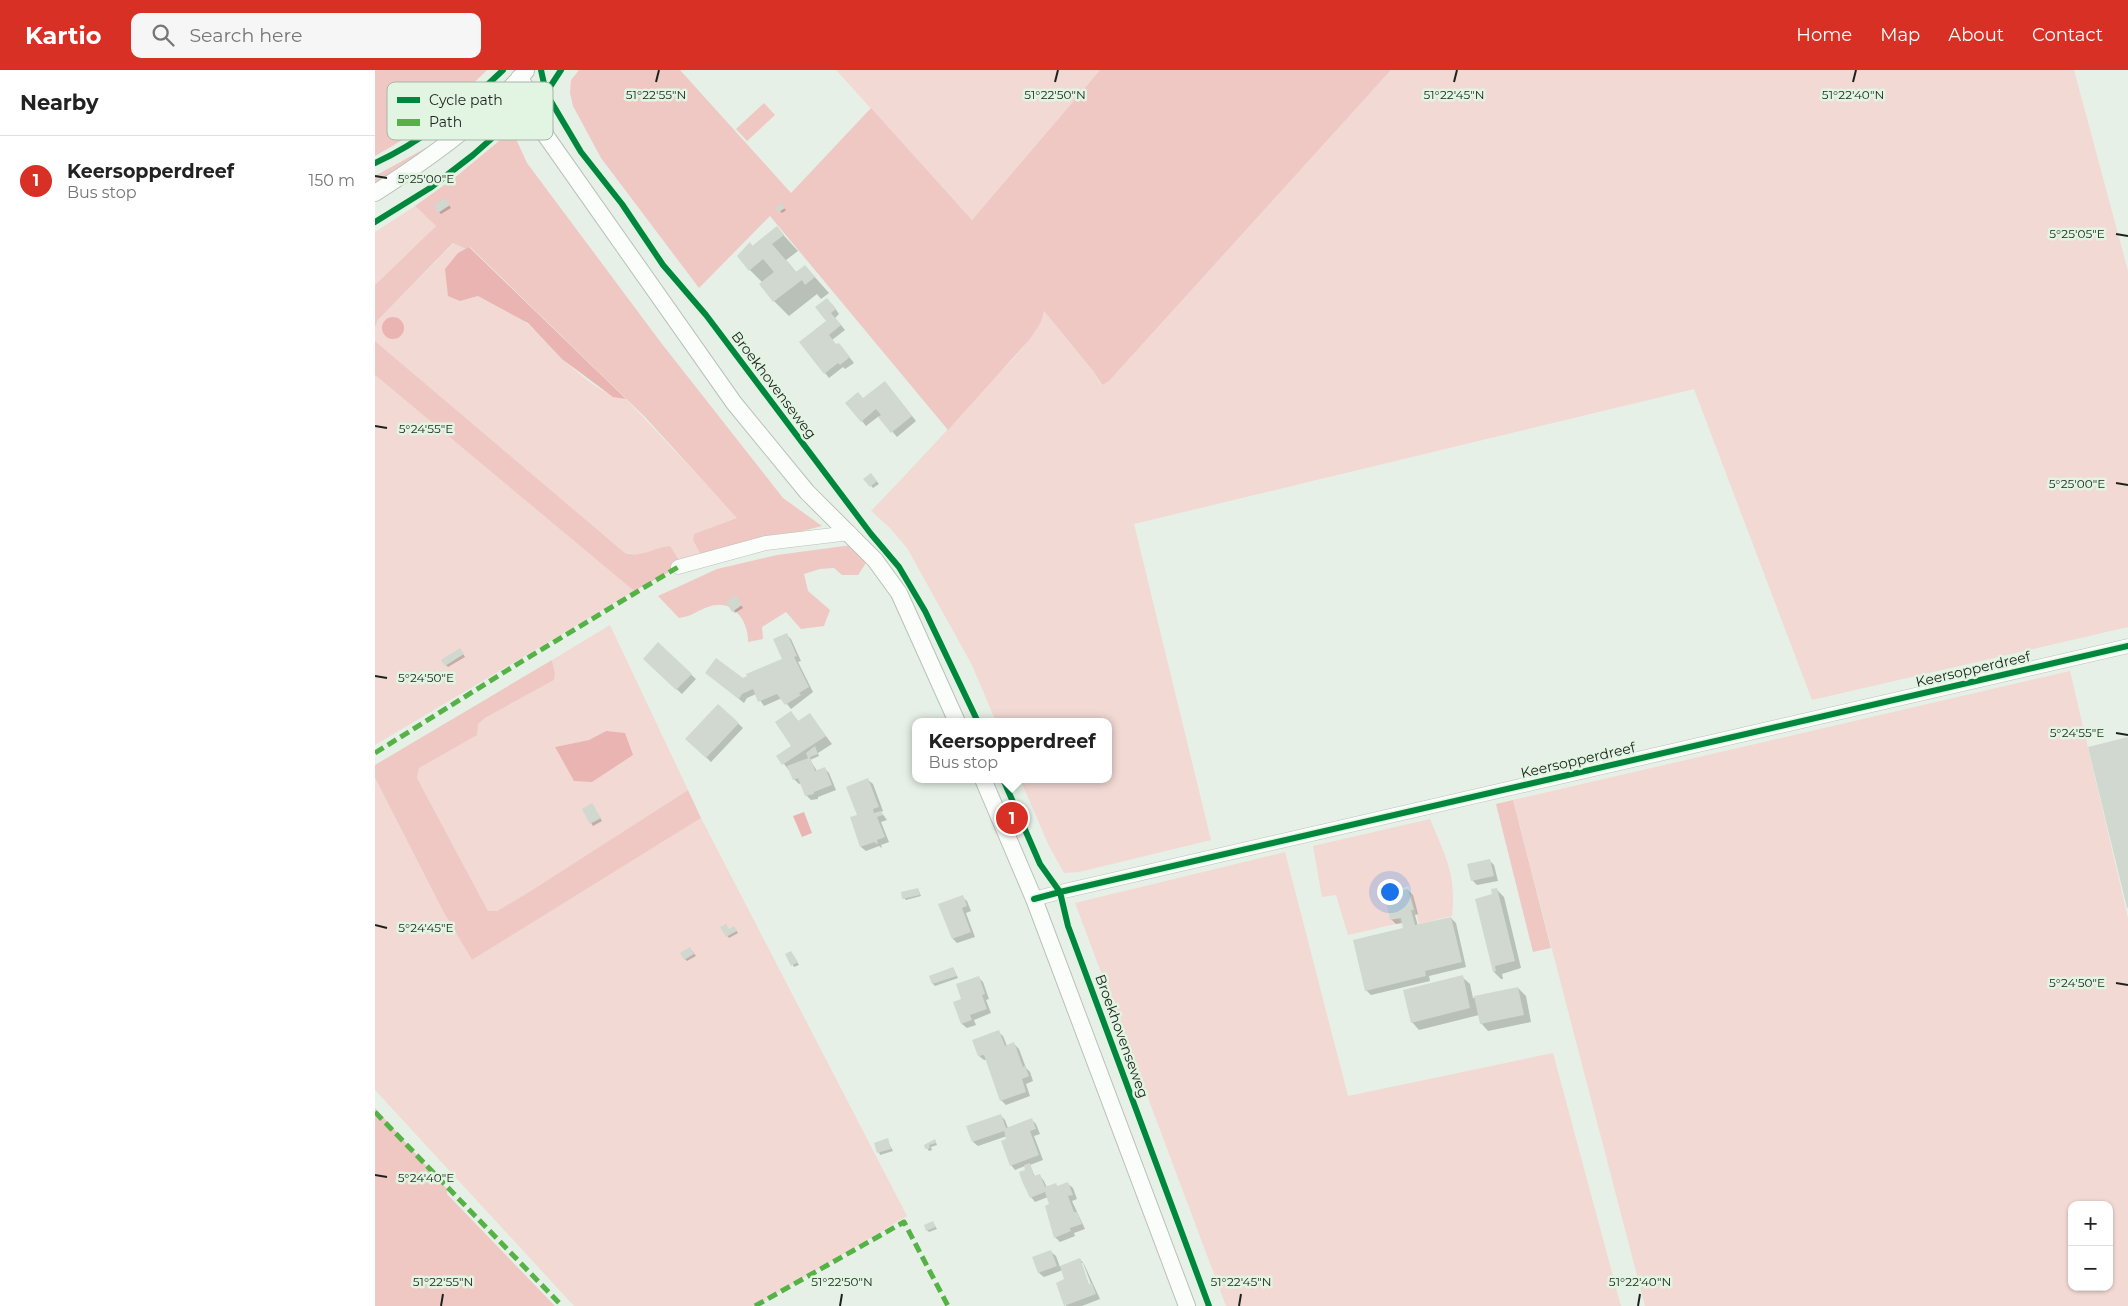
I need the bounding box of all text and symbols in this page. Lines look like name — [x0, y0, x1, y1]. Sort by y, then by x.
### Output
search box — [131, 13, 481, 58]
text: Kartio — [25, 21, 101, 50]
icon: search — [149, 21, 177, 49]
text: Search here — [189, 24, 302, 47]
text: Home — [1796, 24, 1852, 46]
text: Map — [1880, 24, 1920, 46]
text: About — [1948, 24, 2004, 46]
text: Contact — [2032, 24, 2103, 46]
legend — [387, 82, 553, 140]
text: 51°22'55"N — [626, 87, 686, 102]
text: 51°22'50"N — [1024, 87, 1086, 102]
text: 51°22'45"N — [1423, 87, 1485, 102]
text: 51°22'40"N — [1822, 87, 1884, 102]
text: Nearby — [20, 90, 99, 115]
text: Cycle path — [429, 91, 503, 109]
text: Path — [429, 113, 462, 131]
text: Keersopperdreef — [67, 160, 234, 183]
text: 1 — [33, 171, 39, 190]
text: 150 m — [308, 171, 355, 190]
text: 5°25'00"E — [398, 171, 454, 186]
text: Bus stop — [67, 183, 137, 202]
text: 5°25'05"E — [2049, 226, 2105, 241]
street label: Broekhovenseweg — [728, 328, 820, 442]
text: 5°24'55"E — [399, 421, 453, 436]
text: 5°25'00"E — [2049, 476, 2105, 491]
street label: Keersopperdreef — [1914, 647, 2033, 691]
text: 5°24'50"E — [398, 670, 454, 685]
popup — [912, 718, 1112, 783]
text: 5°24'55"E — [2050, 725, 2104, 740]
text: Keersopperdreef — [928, 730, 1096, 753]
street label: Keersopperdreef — [1519, 738, 1638, 782]
text: Bus stop — [928, 753, 998, 772]
pin: 1 — [996, 799, 1028, 837]
your location — [1377, 879, 1403, 905]
text: 5°24'45"E — [398, 920, 454, 935]
street label: Broekhovenseweg — [1091, 972, 1153, 1100]
text: 5°24'50"E — [2049, 975, 2105, 990]
text: 5°24'40"E — [398, 1170, 454, 1185]
map controls — [2068, 1201, 2113, 1291]
button: + — [2068, 1201, 2113, 1246]
button: − — [2068, 1246, 2113, 1291]
text: 51°22'55"N — [413, 1274, 473, 1289]
text: 51°22'50"N — [811, 1274, 873, 1289]
text: 51°22'45"N — [1210, 1274, 1272, 1289]
text: 51°22'40"N — [1609, 1274, 1671, 1289]

